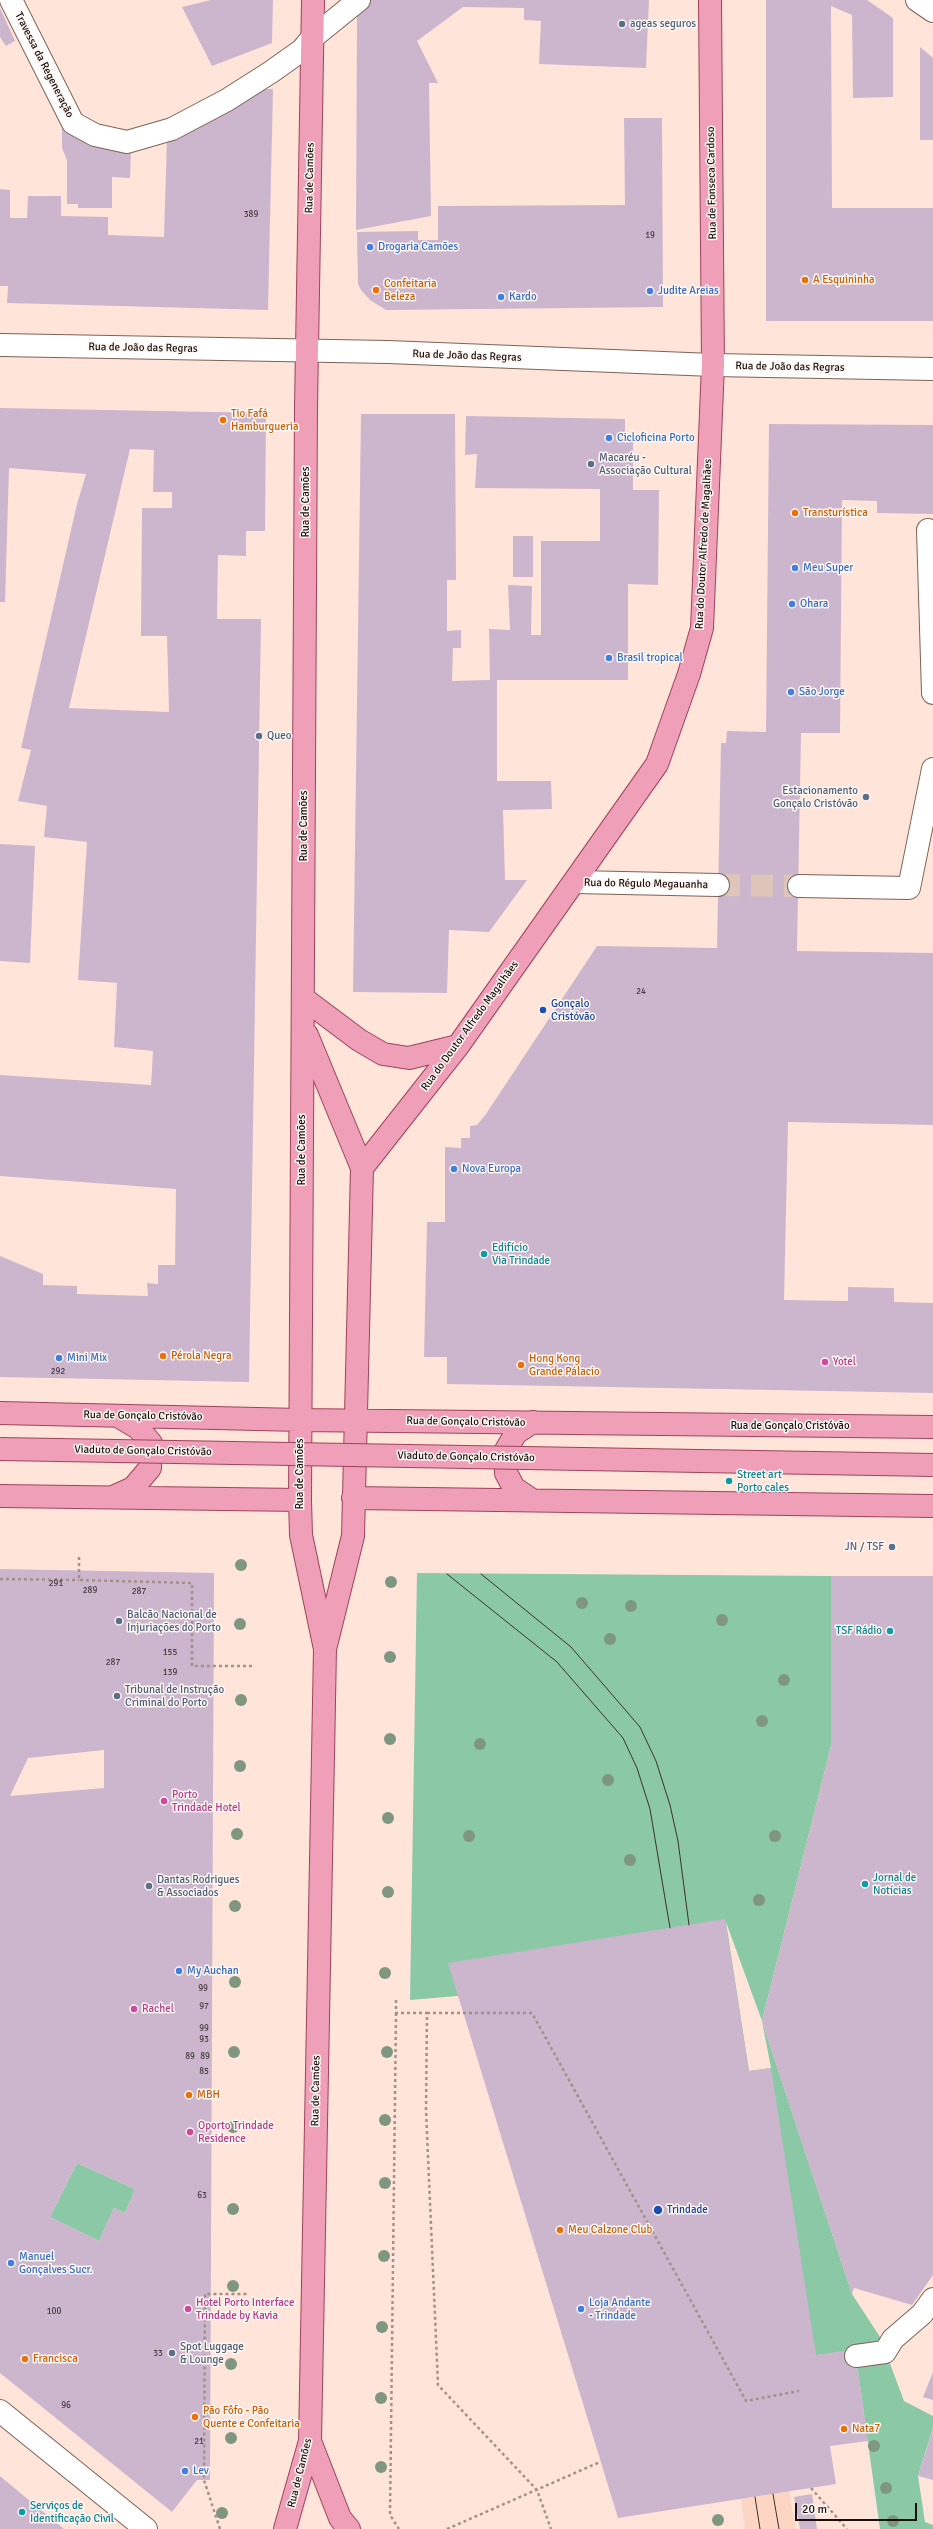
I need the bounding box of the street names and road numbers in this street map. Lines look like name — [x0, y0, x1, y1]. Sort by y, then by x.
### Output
street label: Travessa da Regeneração — [12, 10, 76, 120]
street label: Rua de Fonseca Cardoso — [704, 126, 720, 240]
street label: Rua de Camões — [303, 142, 317, 214]
street label: Rua de João das Regras — [88, 340, 198, 356]
street label: Rua de João das Regras — [412, 347, 522, 365]
street label: Rua de João das Regras — [735, 359, 845, 375]
street label: Rua do Doutor Alfredo de Magalhães — [693, 458, 715, 630]
street label: Rua de Camões — [299, 466, 313, 538]
street label: Rua de Camões — [297, 790, 311, 862]
street label: Rua do Régulo Megauanha — [584, 876, 708, 892]
street label: Rua do Doutor Alfredo Magalhães — [419, 959, 521, 1093]
street label: Rua de Camões — [295, 1114, 309, 1186]
street label: Rua de Gonçalo Cristóvão — [83, 1408, 203, 1424]
street label: Rua de Gonçalo Cristóvão — [406, 1414, 526, 1430]
street label: Rua de Gonçalo Cristóvão — [730, 1419, 850, 1433]
street label: Rua de Camões — [293, 1438, 307, 1510]
street label: Viaduto de Gonçalo Cristóvão — [74, 1443, 212, 1459]
street label: Viaduto de Gonçalo Cristóvão — [397, 1449, 535, 1465]
street label: Rua de Camões — [309, 2055, 323, 2127]
street label: Rua de Camões — [285, 2437, 315, 2509]

